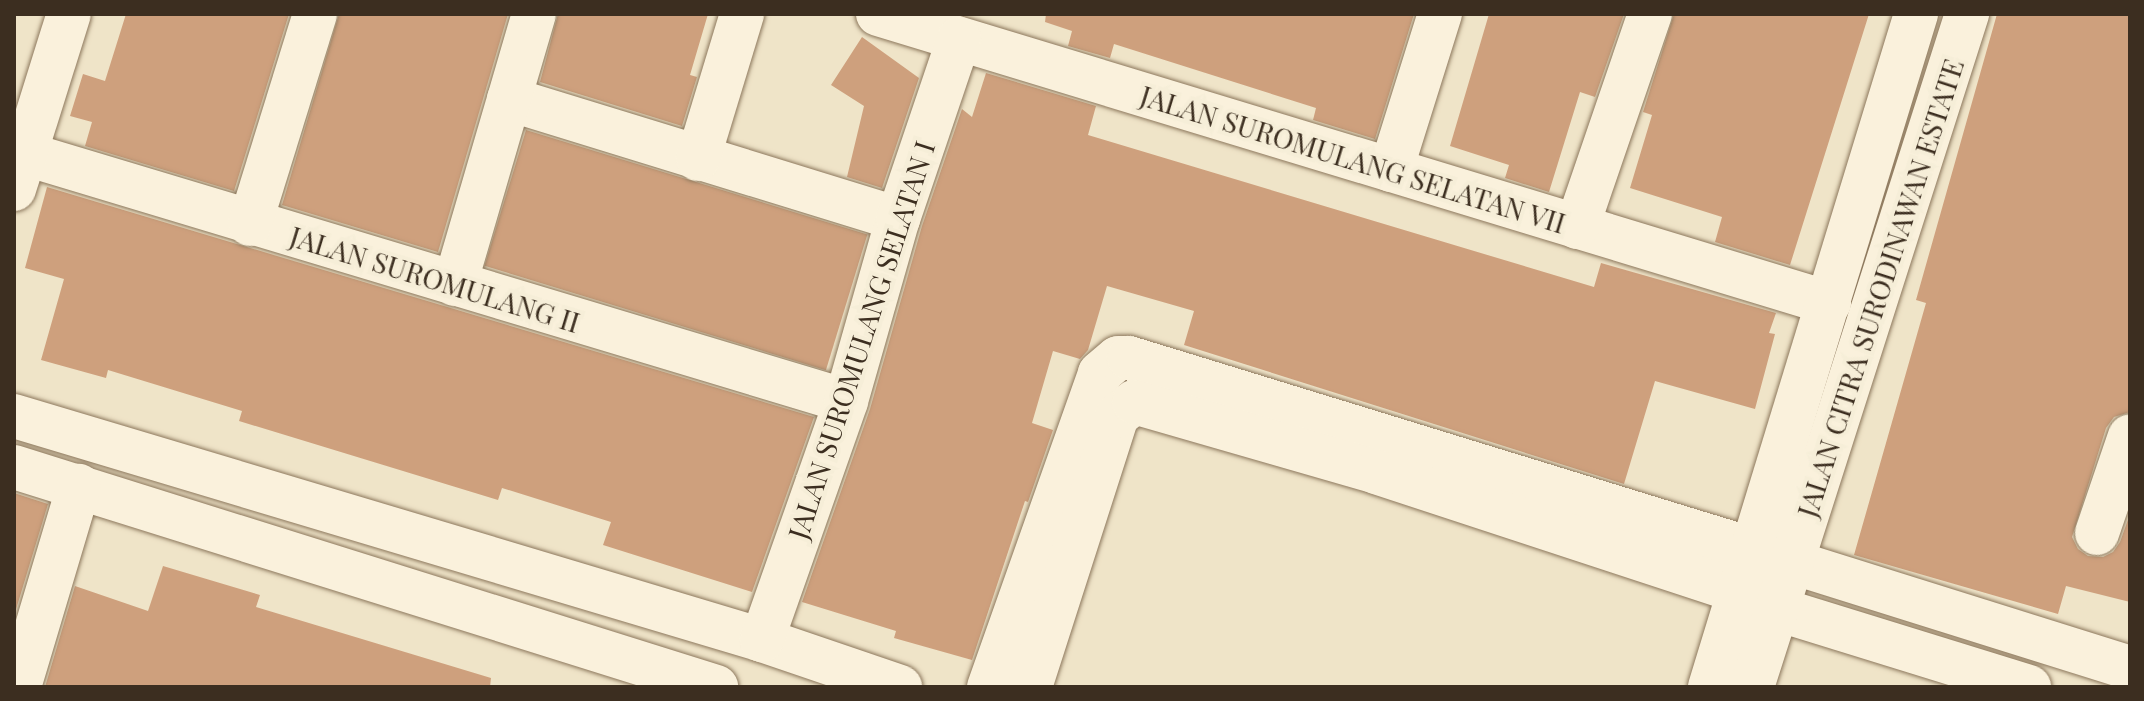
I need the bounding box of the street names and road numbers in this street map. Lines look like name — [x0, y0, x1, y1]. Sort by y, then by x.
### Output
street label: JALAN CITRA SURODINAWAN ESTATE — [1790, 55, 1970, 521]
street label: JALAN SUROMULANG SELATAN VII — [1136, 78, 1570, 240]
street label: JALAN SUROMULANG SELATAN I — [781, 137, 941, 543]
street label: JALAN SUROMULANG II — [286, 219, 584, 339]

